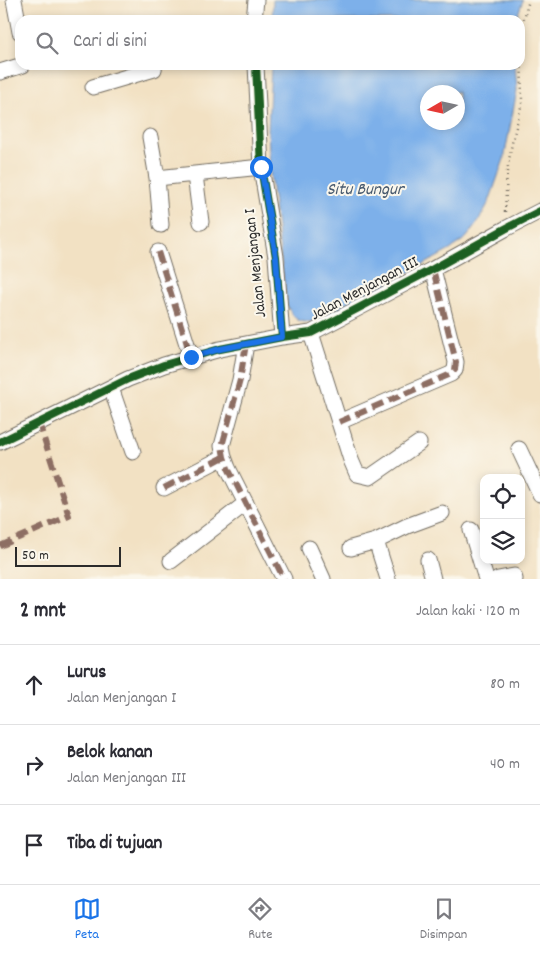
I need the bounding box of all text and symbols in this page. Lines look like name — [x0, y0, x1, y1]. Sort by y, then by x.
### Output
search box — [15, 15, 525, 70]
icon: search — [33, 29, 61, 57]
text: Cari di sini — [73, 29, 147, 56]
north arrow — [420, 85, 465, 130]
route start — [250, 156, 273, 179]
water label: Situ Bungur — [327, 178, 406, 203]
street label: Jalan Menjangan I — [239, 207, 273, 318]
street label: Jalan Menjangan III — [307, 251, 423, 327]
route end — [180, 346, 203, 369]
map controls — [480, 474, 525, 564]
button: locate — [480, 474, 525, 519]
button: layers — [480, 519, 525, 564]
scale bar — [15, 544, 121, 567]
text: 50 m — [22, 546, 49, 566]
text: 2 mnt — [20, 597, 66, 627]
text: Jalan kaki · 120 m — [416, 600, 520, 623]
text: Lurus — [67, 660, 106, 687]
icon: ahead — [20, 671, 48, 699]
text: 80 m — [490, 673, 520, 696]
text: Jalan Menjangan I — [67, 687, 176, 710]
text: Belok kanan — [67, 740, 153, 767]
icon: right — [20, 751, 48, 779]
text: 40 m — [490, 753, 520, 776]
text: Jalan Menjangan III — [67, 767, 186, 790]
icon: arrive — [20, 831, 48, 859]
text: Tiba di tujuan — [67, 831, 162, 858]
tab: Peta — [73, 895, 101, 945]
tab: Rute — [246, 895, 274, 945]
tab: Disimpan — [420, 895, 467, 945]

